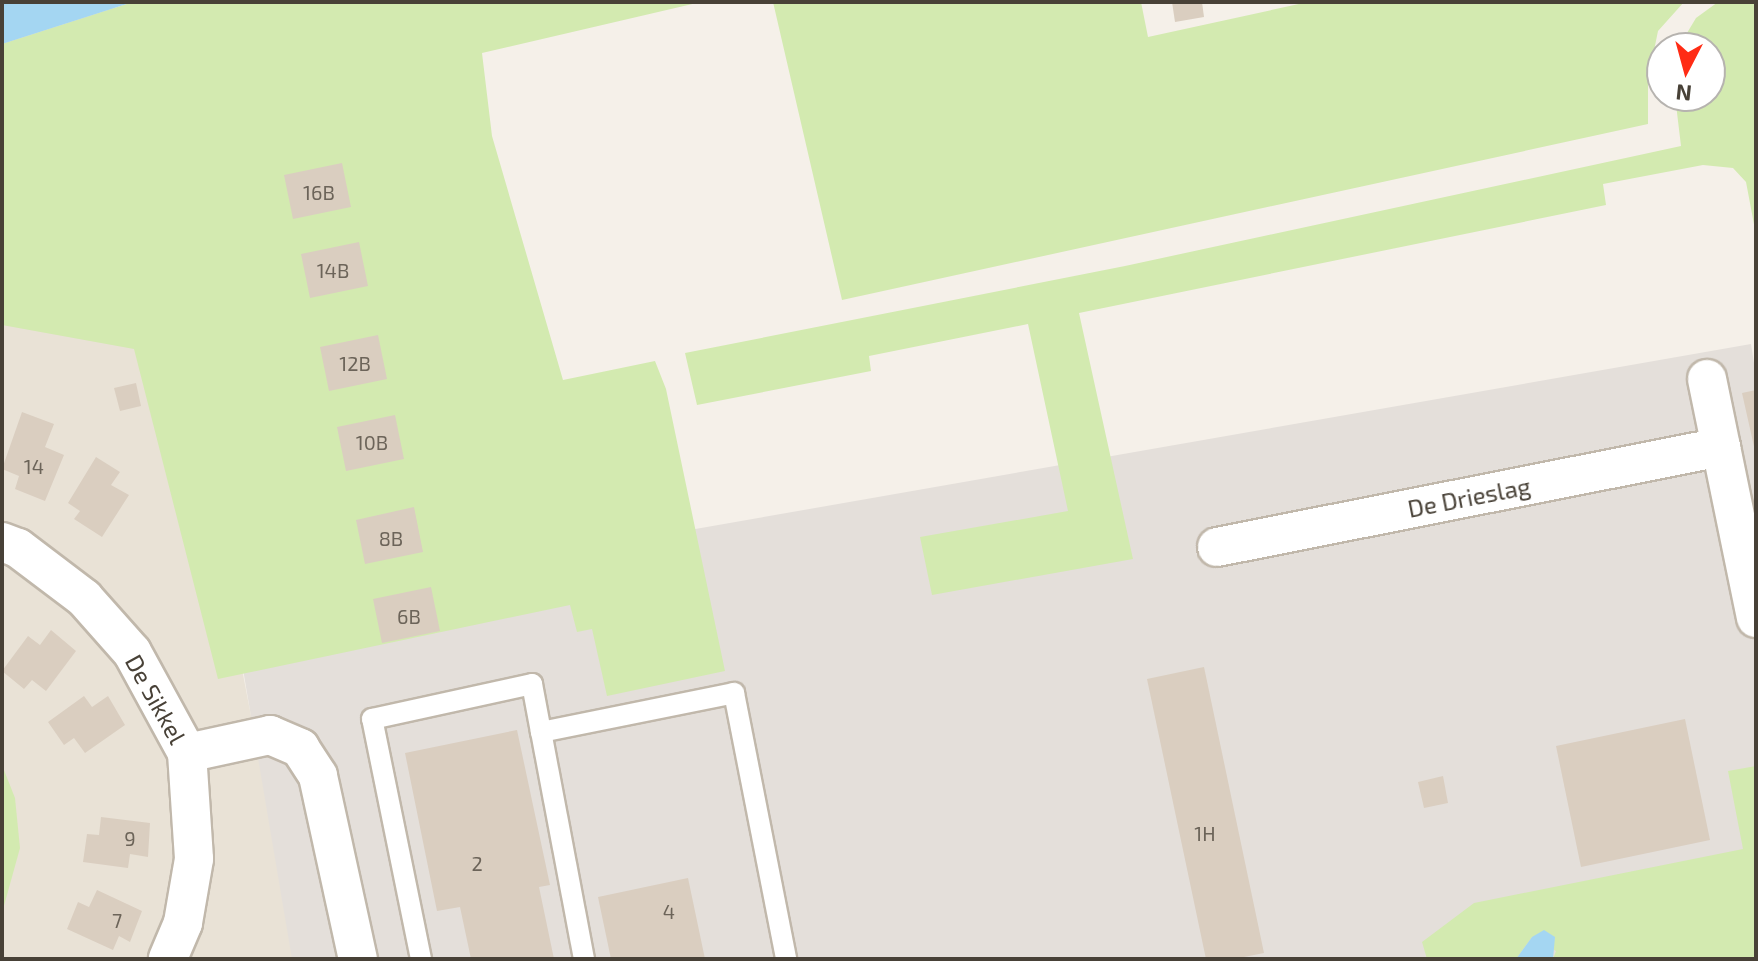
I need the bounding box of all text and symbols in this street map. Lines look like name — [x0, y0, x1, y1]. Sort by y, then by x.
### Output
north arrow — [1646, 32, 1726, 112]
text: N — [1674, 80, 1693, 108]
house number: 16B — [303, 180, 335, 204]
house number: 14B — [317, 258, 349, 282]
house number: 12B — [339, 351, 371, 375]
house number: 10B — [356, 430, 388, 454]
house number: 14 — [24, 454, 44, 478]
street label: De Drieslag — [1405, 471, 1533, 523]
house number: 8B — [379, 526, 403, 550]
house number: 6B — [397, 604, 421, 628]
street label: De Sikkel — [120, 649, 192, 749]
house number: 1H — [1194, 821, 1216, 845]
house number: 9 — [124, 826, 136, 850]
house number: 2 — [471, 851, 483, 875]
house number: 4 — [663, 899, 675, 923]
house number: 7 — [112, 908, 122, 932]

